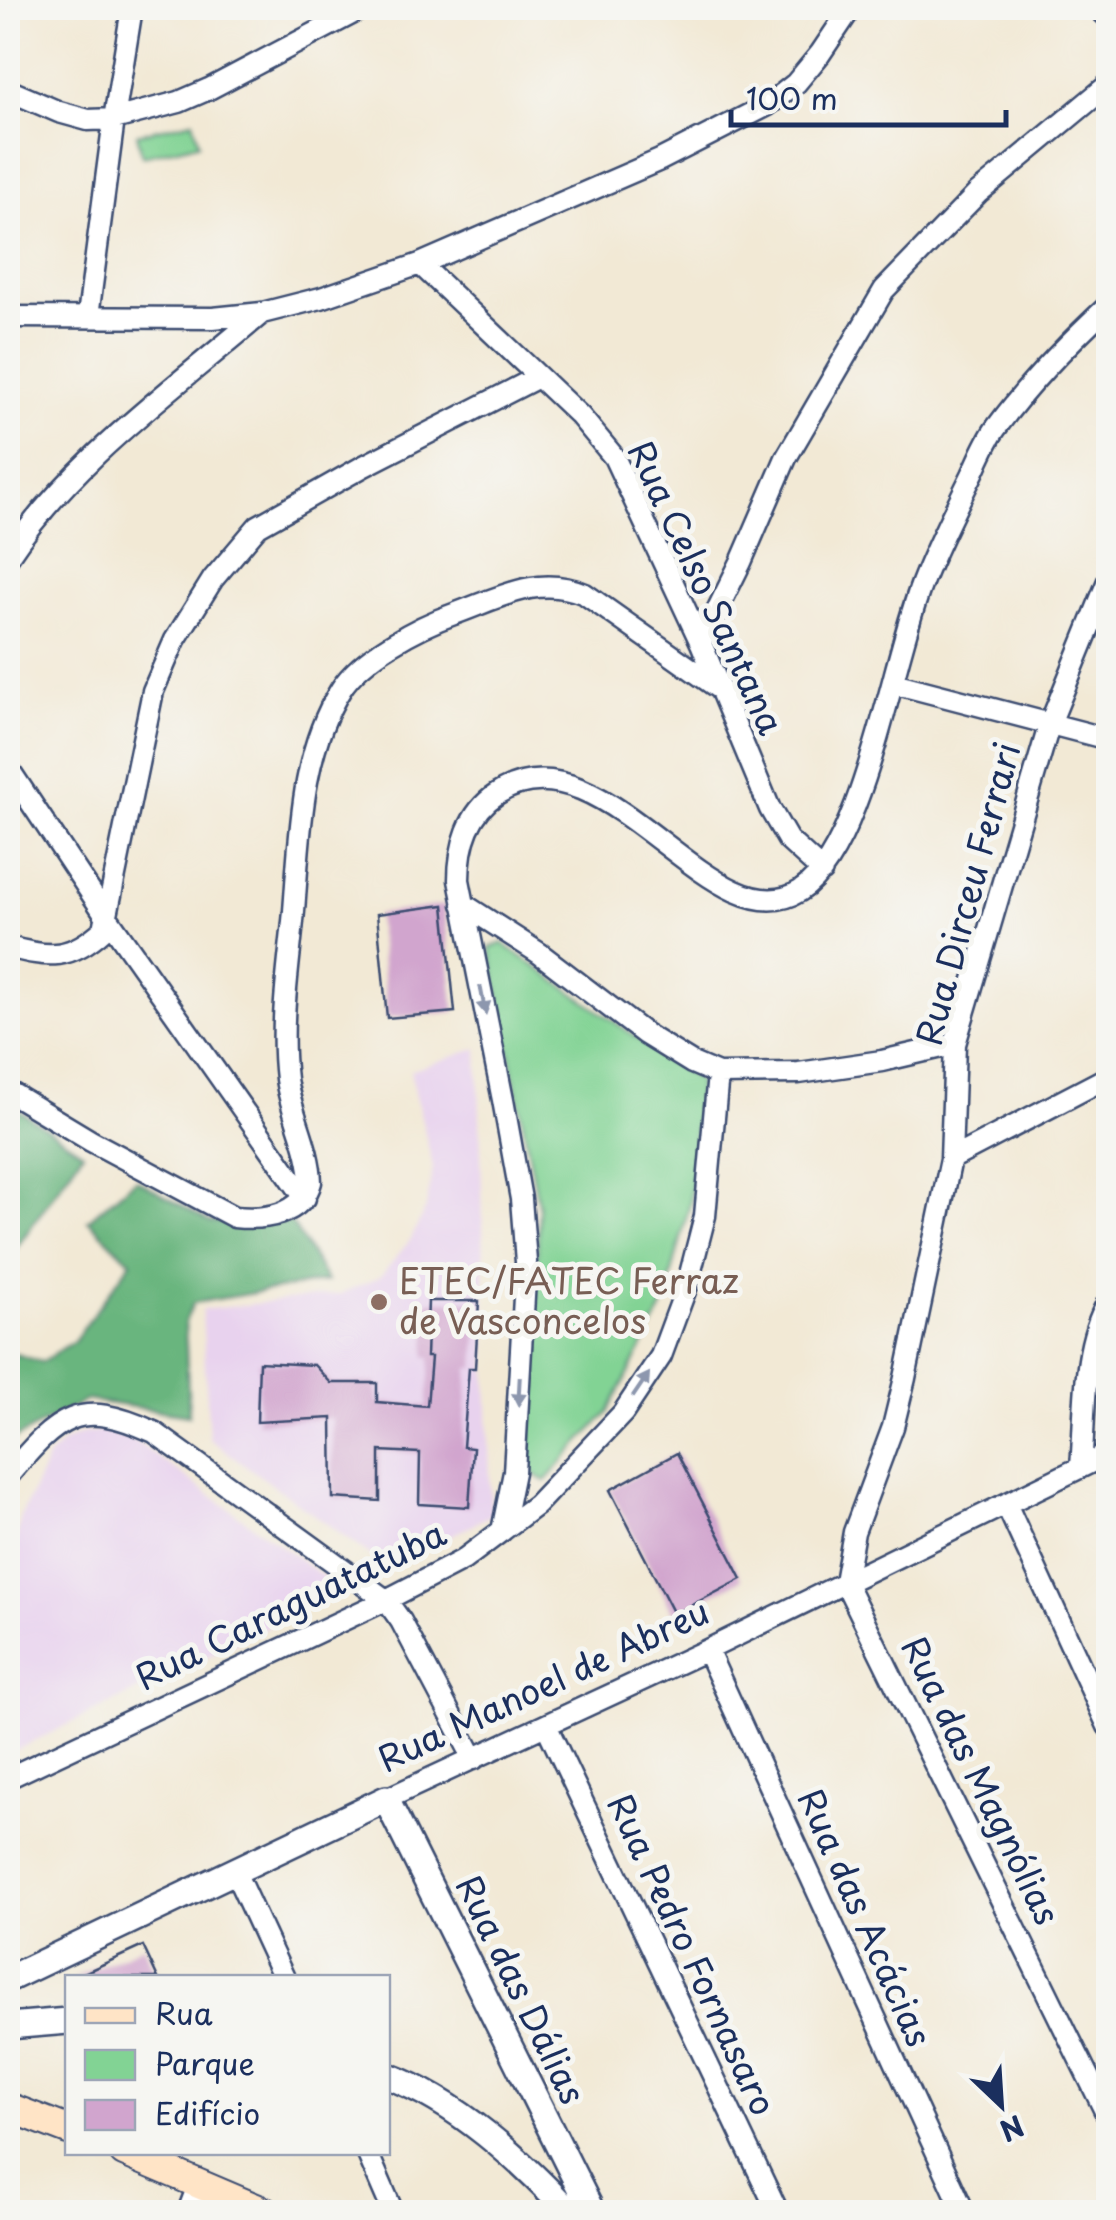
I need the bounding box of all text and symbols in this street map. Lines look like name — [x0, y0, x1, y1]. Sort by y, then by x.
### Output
scale bar — [731, 65, 1006, 127]
text: 100 m — [746, 75, 838, 120]
street label: Rua Celso Santana — [616, 431, 799, 743]
street label: Rua Dirceu Ferrari — [901, 736, 1032, 1051]
one-way arrow — [475, 985, 491, 1016]
place label: ETEC/FATEC Ferraz de Vasconcelos — [399, 1253, 739, 1346]
marker: ETEC/FATEC Ferraz de Vasconcelos — [368, 1291, 390, 1313]
one-way arrow — [632, 1371, 650, 1398]
one-way arrow — [511, 1375, 527, 1407]
street label: Rua Caraguatatuba — [126, 1505, 454, 1702]
street label: Rua Manoel de Abreu — [368, 1584, 717, 1784]
street label: Rua das Magnólias — [889, 1627, 1075, 1933]
street label: Rua das Acácias — [786, 1780, 947, 2054]
street label: Rua Pedro Fornasaro — [595, 1784, 791, 2123]
street label: Rua das Dálias — [444, 1865, 601, 2112]
legend — [65, 1975, 390, 2155]
text: Rua — [155, 1990, 213, 2035]
text: Parque — [155, 2040, 255, 2085]
north arrow — [951, 2055, 1051, 2155]
text: Edifício — [155, 2090, 260, 2135]
text: N — [993, 2105, 1031, 2153]

